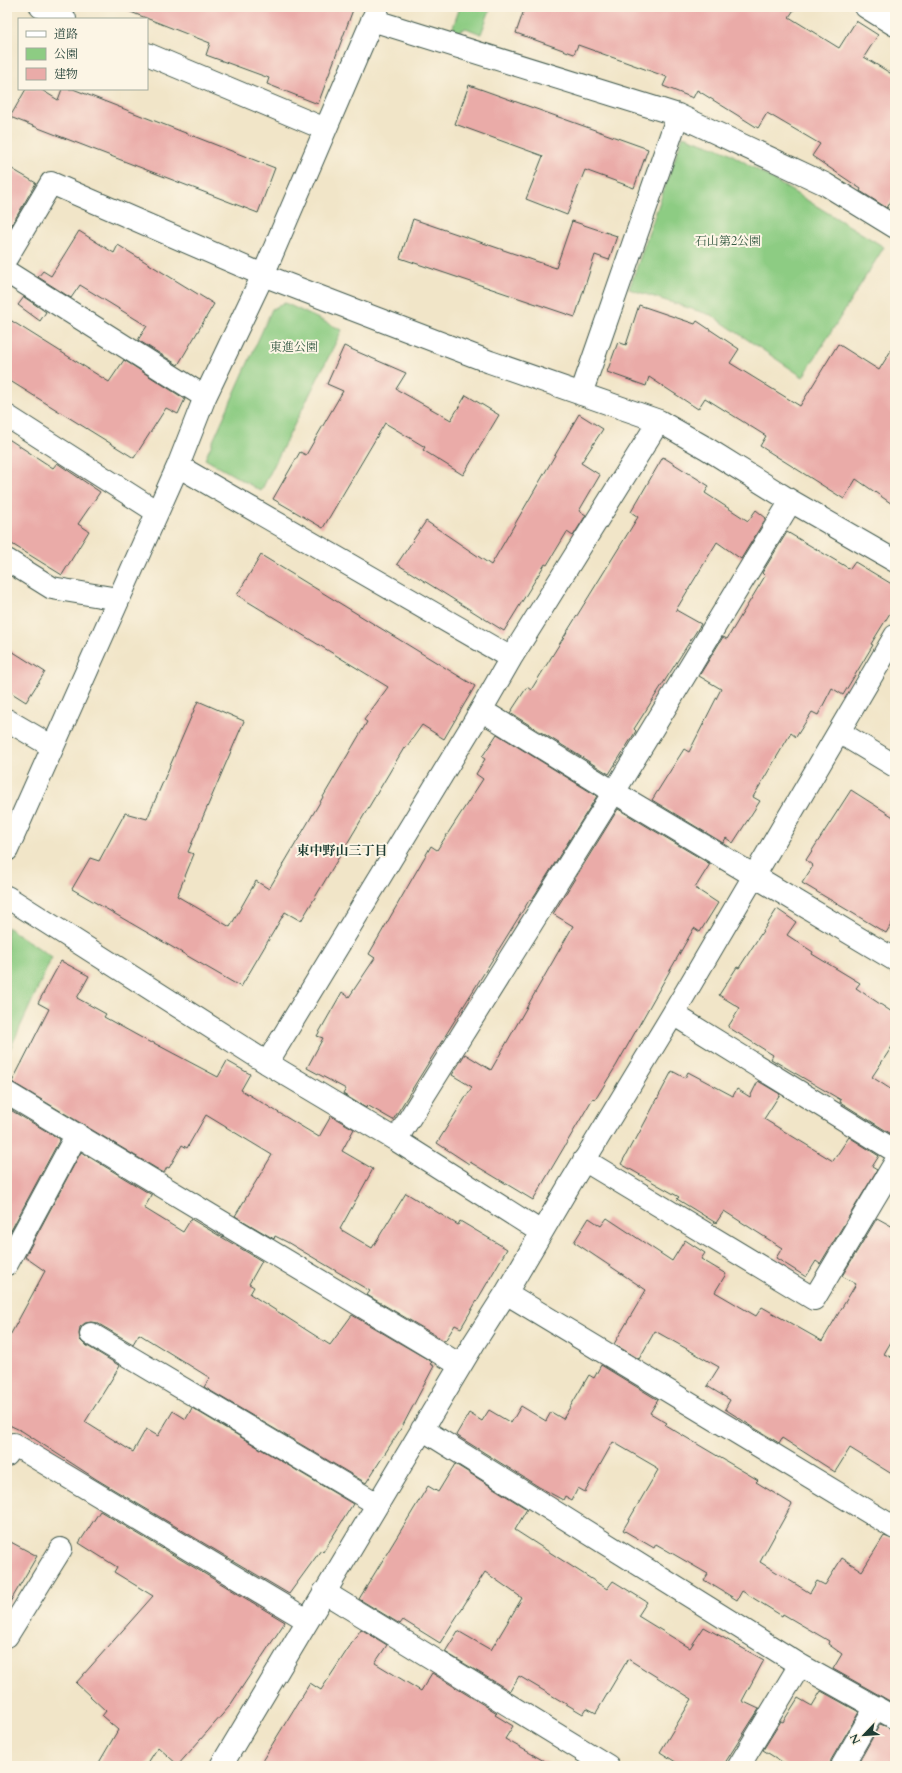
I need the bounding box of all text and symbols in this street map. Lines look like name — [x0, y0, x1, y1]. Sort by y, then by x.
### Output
legend — [18, 18, 148, 90]
text: 道路 — [54, 26, 78, 42]
text: 公園 — [54, 46, 78, 62]
text: 建物 — [54, 66, 78, 82]
park label: 石山第2公園 — [695, 233, 761, 249]
park label: 東進公園 — [270, 339, 318, 355]
district label: 東中野山三丁目 — [296, 842, 388, 860]
north arrow — [844, 1715, 884, 1755]
text: N — [846, 1731, 864, 1747]

